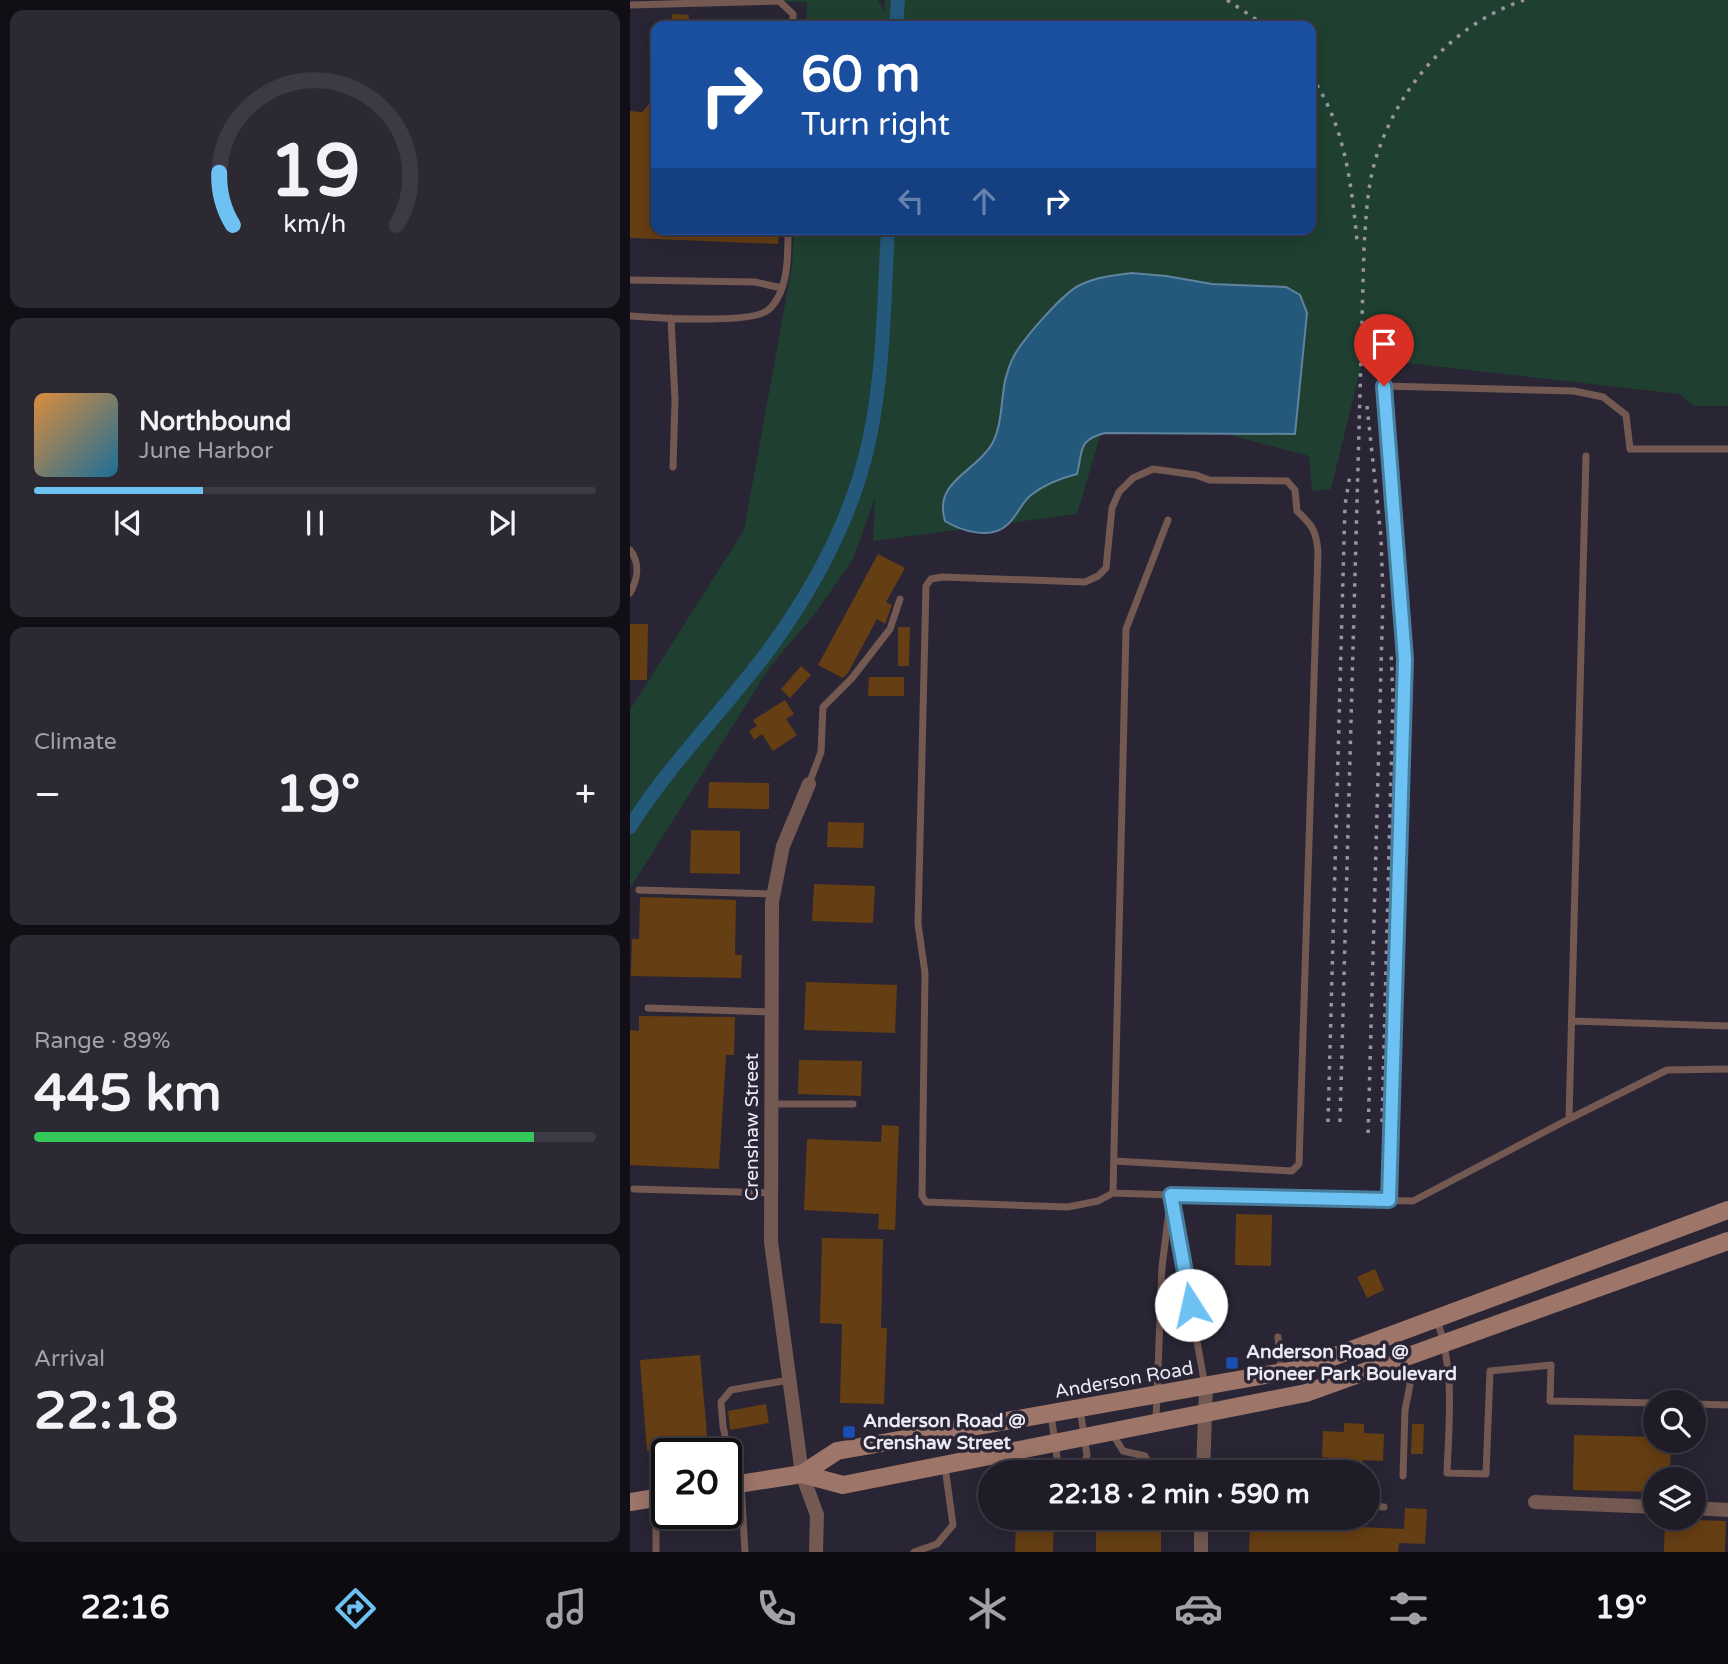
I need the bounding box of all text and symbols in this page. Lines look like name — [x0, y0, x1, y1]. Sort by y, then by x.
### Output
text: 60 m — [801, 46, 920, 105]
icon: right — [686, 49, 777, 140]
text: Turn right — [801, 106, 950, 144]
text: 19 — [269, 129, 361, 217]
icon: left — [892, 182, 930, 220]
icon: ahead — [965, 182, 1003, 220]
icon: right — [1038, 182, 1076, 220]
text: km/h — [284, 209, 346, 239]
pin — [1354, 314, 1414, 386]
icon: arrive — [1365, 325, 1403, 363]
text: Northbound — [139, 406, 291, 437]
text: June Harbor — [139, 437, 273, 465]
icon: previous — [109, 504, 147, 542]
icon: pause — [296, 504, 334, 542]
icon: next — [483, 504, 521, 542]
text: Climate — [34, 728, 117, 756]
text: 19° — [275, 763, 360, 826]
text: − — [34, 772, 61, 818]
text: + — [575, 772, 596, 818]
text: Range · 89% — [34, 1027, 170, 1055]
street label: Crenshaw Street — [741, 1053, 763, 1201]
text: 445 km — [34, 1062, 222, 1125]
position arrow — [1154, 1268, 1228, 1342]
place label: Anderson Road @ Pioneer Park Boulevard — [1246, 1341, 1457, 1385]
text: Arrival — [34, 1345, 105, 1373]
marker: Anderson Road @ Pioneer Park Boulevard — [1224, 1355, 1240, 1371]
street label: Anderson Road — [1053, 1357, 1195, 1403]
text: 22:18 — [34, 1380, 178, 1443]
map controls — [1643, 1390, 1706, 1530]
button: search — [1643, 1390, 1706, 1453]
place label: Anderson Road @ Crenshaw Street — [863, 1410, 1026, 1454]
marker: Anderson Road @ Crenshaw Street — [841, 1424, 857, 1440]
speed limit sign: 20 — [651, 1438, 742, 1529]
button: layers — [1643, 1467, 1706, 1530]
text: 22:18 · 2 min · 590 m — [1048, 1479, 1310, 1510]
icon: directions — [331, 1584, 380, 1633]
icon: music — [542, 1584, 591, 1633]
icon: phone — [752, 1584, 801, 1633]
icon: climate — [963, 1584, 1012, 1633]
icon: car — [1174, 1584, 1223, 1633]
icon: filters — [1384, 1584, 1433, 1633]
text: 22:16 — [81, 1589, 170, 1627]
text: 19° — [1595, 1589, 1647, 1627]

